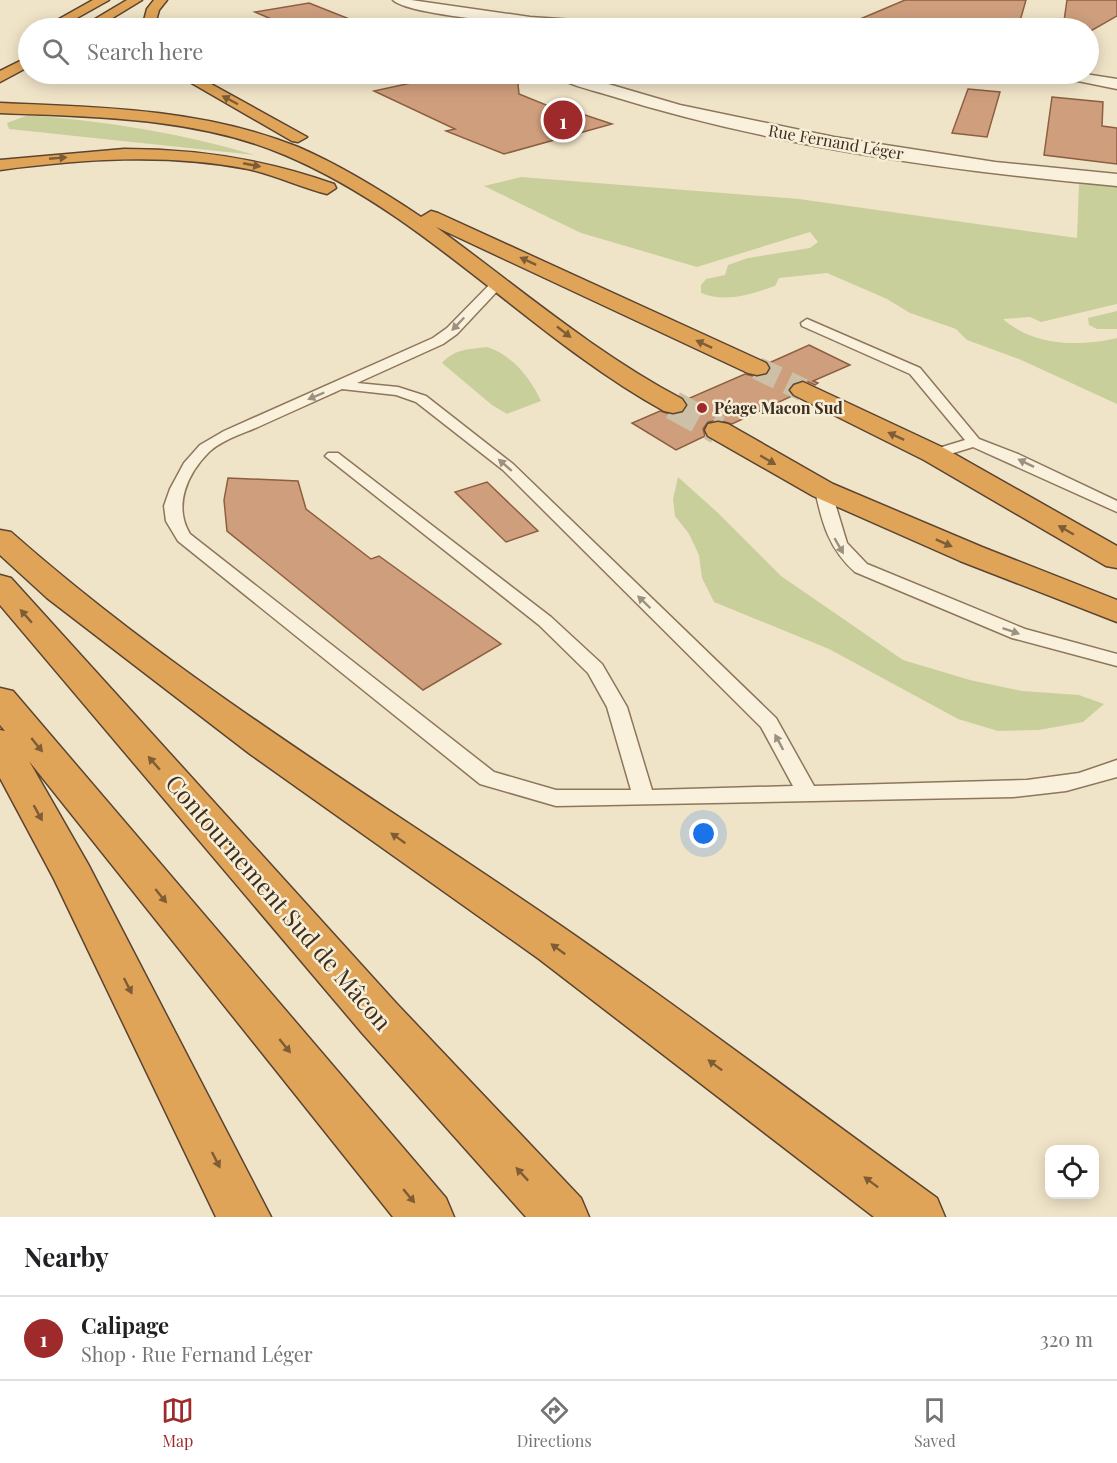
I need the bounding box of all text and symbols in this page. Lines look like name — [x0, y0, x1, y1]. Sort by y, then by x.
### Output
search box — [18, 18, 1099, 84]
icon: search — [39, 35, 72, 68]
text: Search here — [87, 36, 203, 66]
one-way arrow — [221, 95, 238, 105]
pin: 1 — [544, 98, 582, 142]
street label: Rue Fernand Léger — [767, 119, 905, 164]
one-way arrow — [49, 153, 68, 162]
one-way arrow — [243, 161, 262, 170]
one-way arrow — [519, 257, 536, 266]
one-way arrow — [452, 316, 466, 330]
one-way arrow — [556, 326, 572, 339]
one-way arrow — [696, 339, 713, 348]
one-way arrow — [307, 392, 325, 401]
place label: Péage Macon Sud — [714, 397, 843, 418]
marker: Péage Macon Sud — [695, 401, 709, 415]
one-way arrow — [887, 431, 904, 440]
one-way arrow — [760, 455, 777, 465]
one-way arrow — [497, 459, 513, 472]
one-way arrow — [1018, 459, 1035, 468]
one-way arrow — [1057, 525, 1074, 535]
one-way arrow — [834, 537, 844, 554]
one-way arrow — [936, 538, 954, 548]
one-way arrow — [637, 596, 651, 610]
one-way arrow — [20, 609, 33, 624]
one-way arrow — [1002, 627, 1020, 637]
one-way arrow — [774, 733, 784, 750]
one-way arrow — [30, 737, 43, 752]
one-way arrow — [147, 755, 161, 770]
street label: Contournement Sud de Mâcon — [159, 767, 400, 1036]
one-way arrow — [33, 804, 43, 821]
your location — [689, 819, 718, 848]
one-way arrow — [390, 833, 406, 844]
one-way arrow — [154, 888, 167, 903]
one-way arrow — [551, 943, 567, 955]
one-way arrow — [123, 977, 133, 994]
one-way arrow — [278, 1038, 291, 1054]
one-way arrow — [707, 1060, 722, 1072]
map controls — [1045, 1145, 1099, 1199]
button: locate — [1045, 1145, 1099, 1199]
one-way arrow — [210, 1151, 220, 1169]
one-way arrow — [516, 1167, 529, 1182]
one-way arrow — [863, 1176, 879, 1188]
one-way arrow — [403, 1188, 416, 1204]
text: Nearby — [24, 1239, 109, 1274]
text: Calipage — [81, 1310, 169, 1340]
text: 1 — [40, 1325, 47, 1352]
text: 320 m — [1040, 1325, 1093, 1352]
text: Shop · Rue Fernand Léger — [81, 1340, 313, 1367]
tab: Map — [161, 1394, 194, 1451]
tab: Directions — [517, 1394, 592, 1451]
tab: Saved — [914, 1394, 956, 1451]

